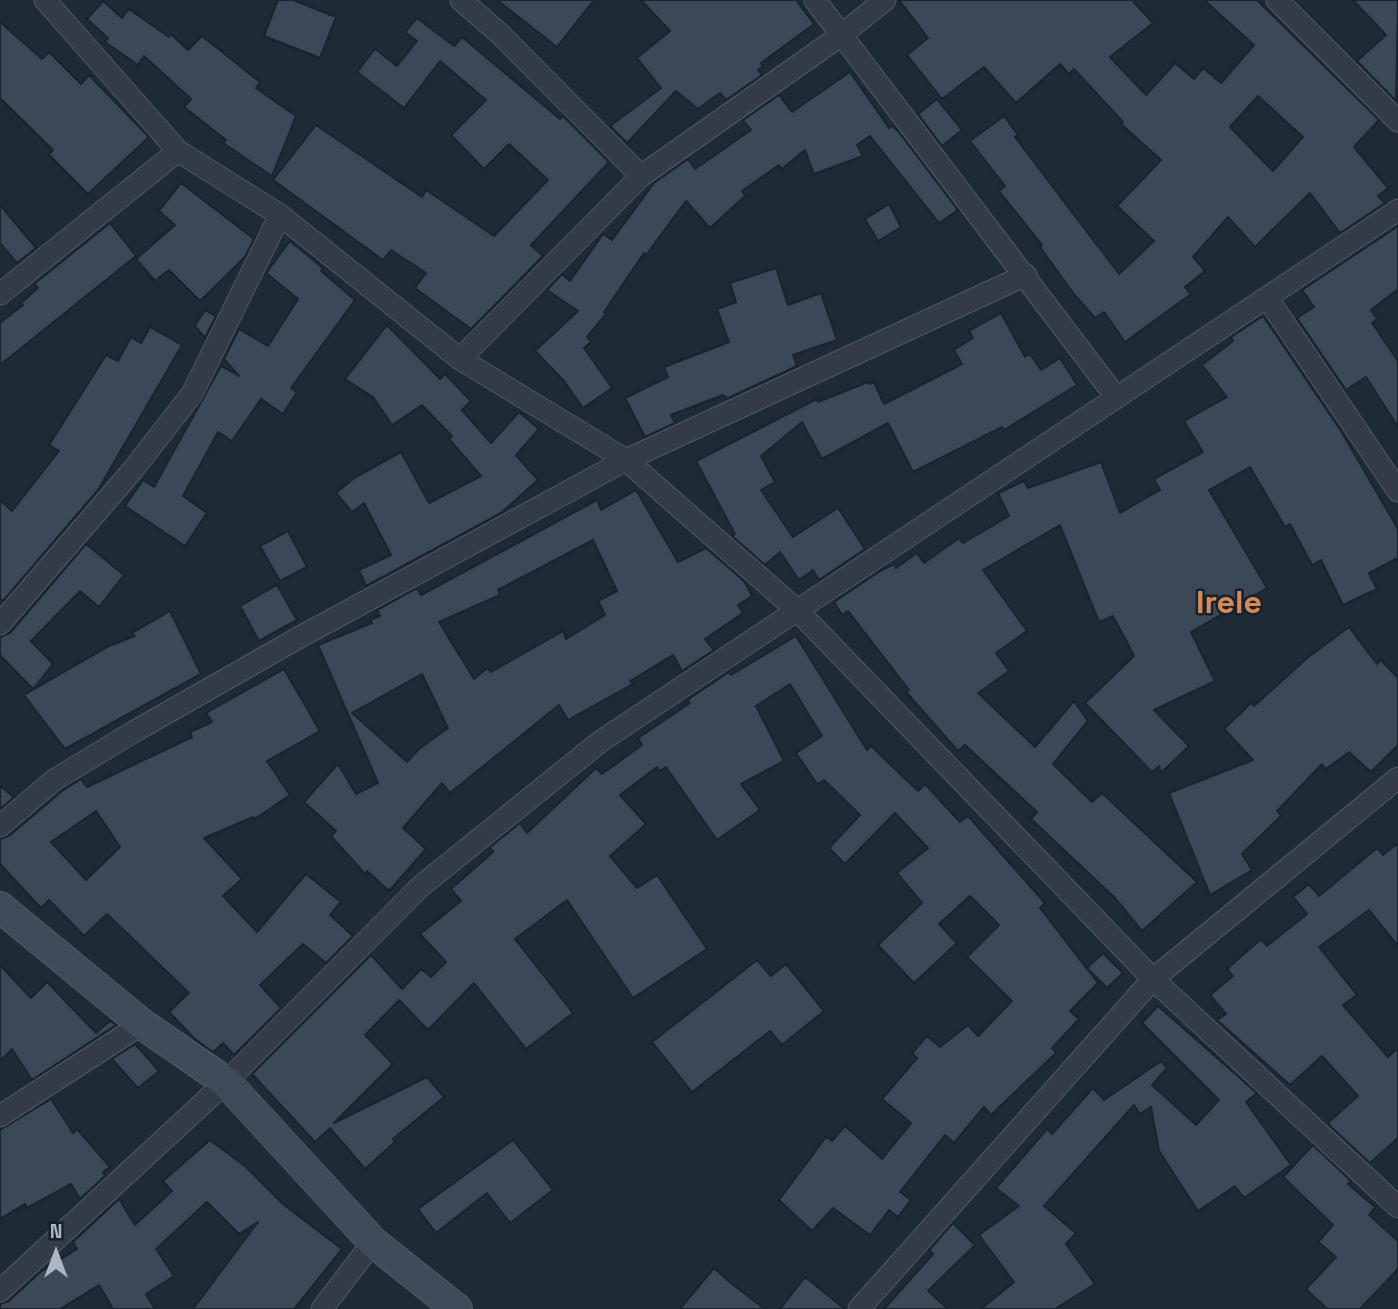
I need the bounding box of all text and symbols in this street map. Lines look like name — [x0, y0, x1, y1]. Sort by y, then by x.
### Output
district label: Irele — [1196, 585, 1262, 623]
north arrow — [21, 1218, 91, 1288]
text: N — [50, 1219, 62, 1244]

